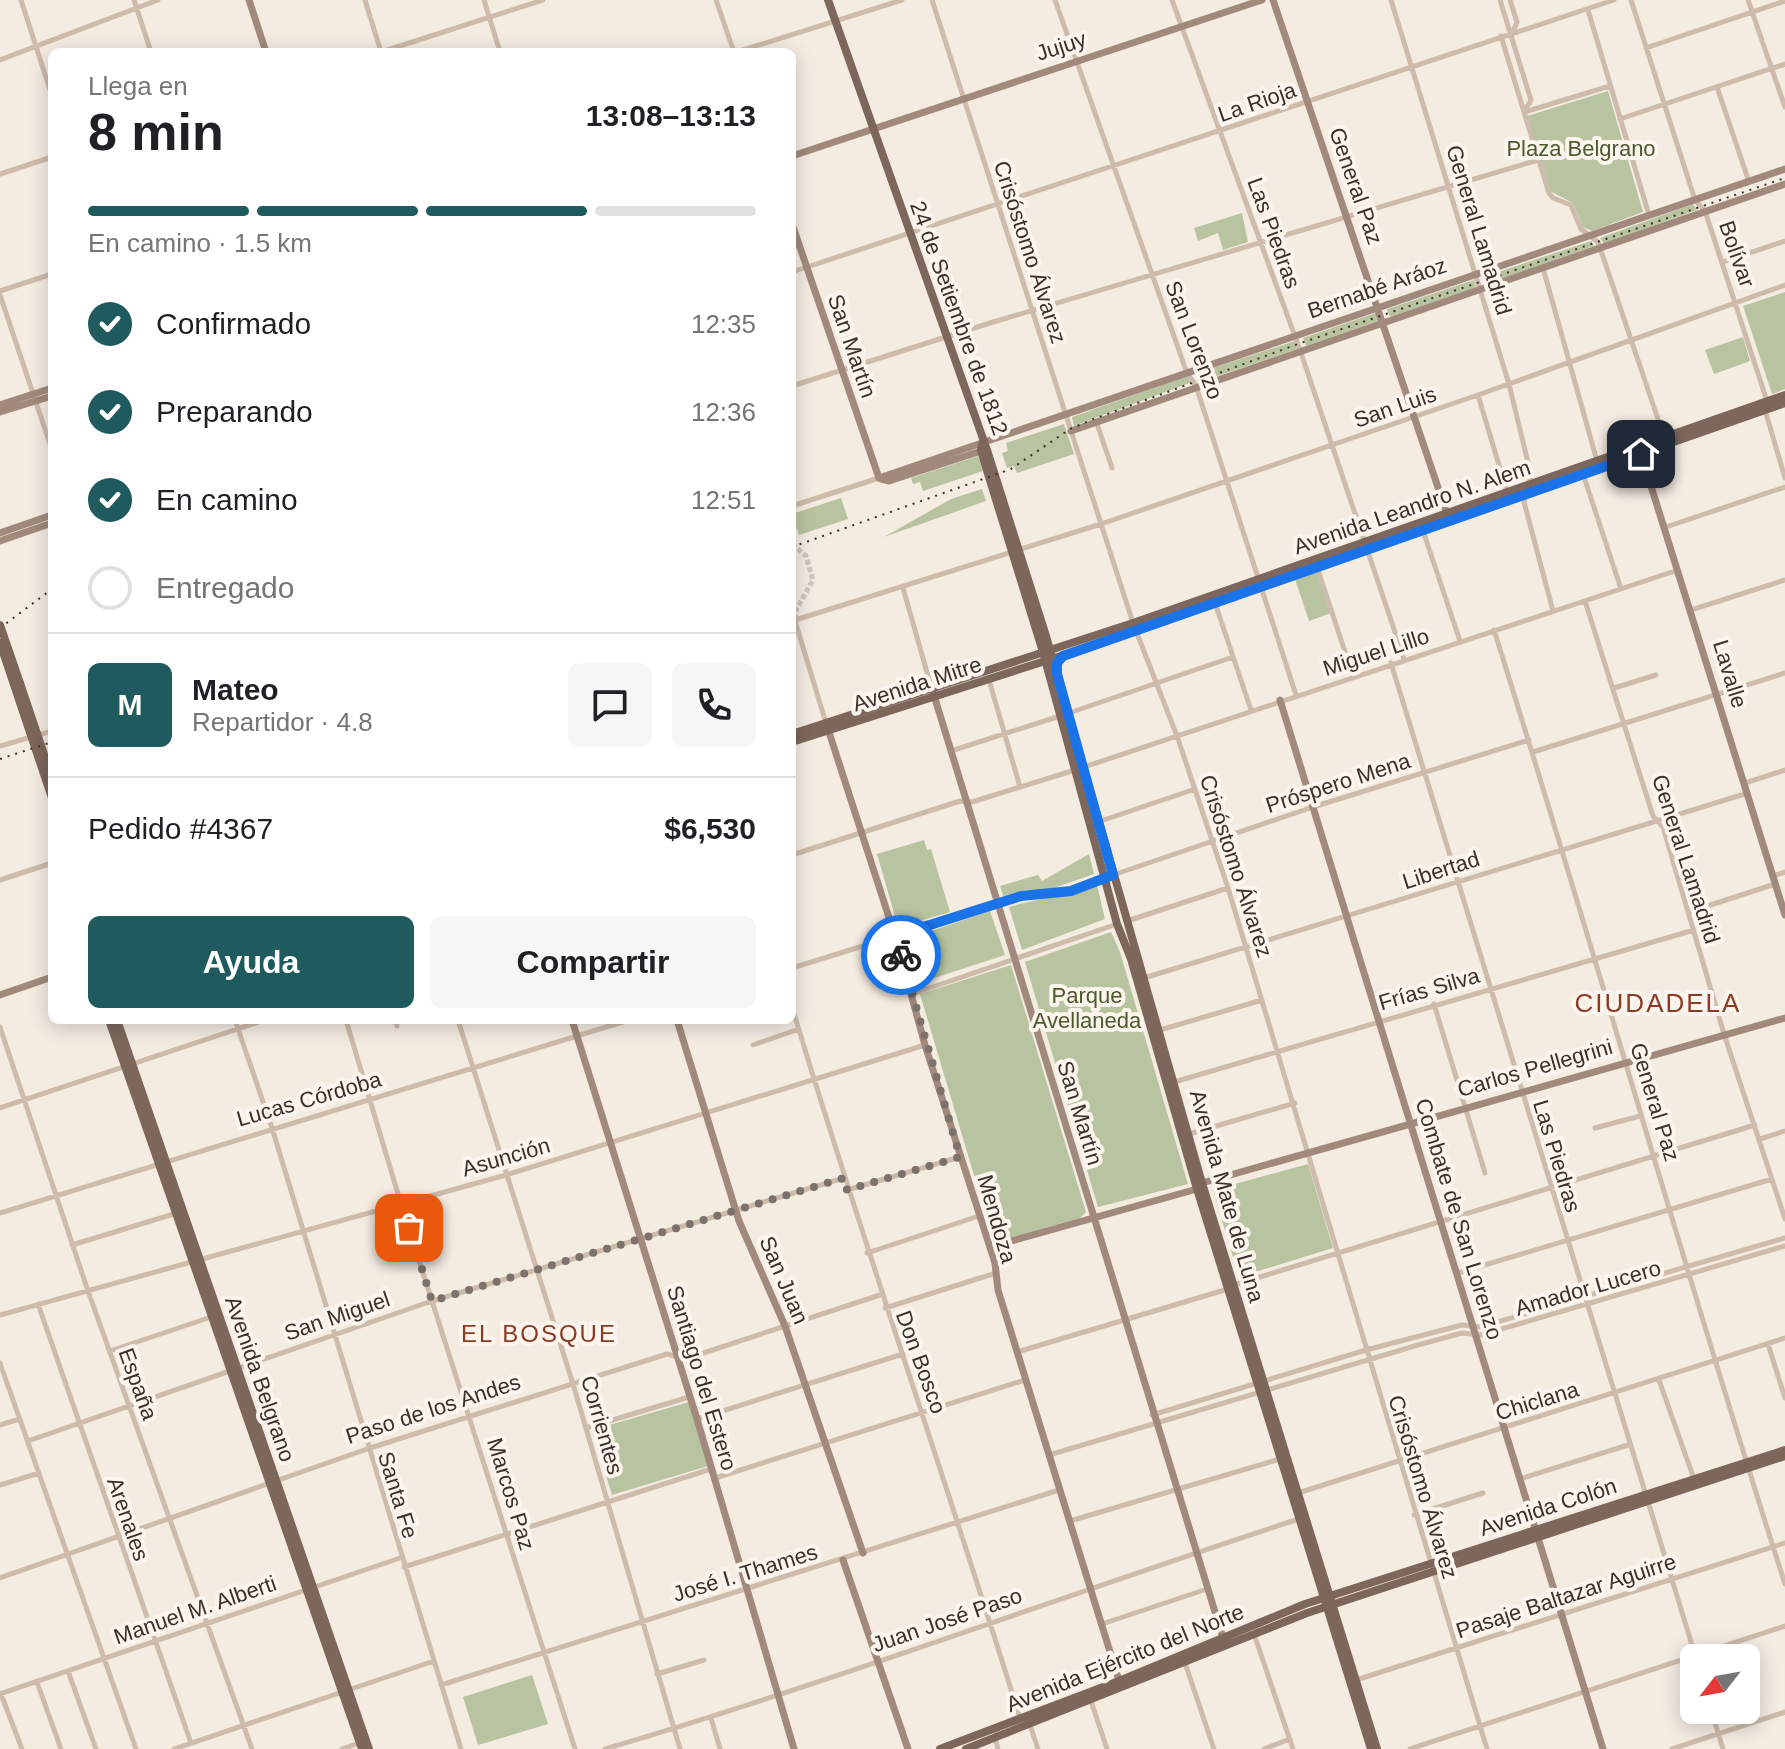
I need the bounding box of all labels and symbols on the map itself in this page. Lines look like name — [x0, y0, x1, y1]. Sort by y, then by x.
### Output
street label: Jujuy — [1033, 26, 1089, 66]
street label: La Rioja — [1215, 77, 1300, 127]
street label: General Paz — [1324, 124, 1388, 248]
park label: Plaza Belgrano — [1506, 136, 1656, 161]
street label: General Lamadrid — [1441, 142, 1517, 318]
street label: Crisóstomo Álvarez — [989, 157, 1071, 347]
street label: Las Piedras — [1242, 174, 1306, 292]
street label: 24 de Setiembre de 1812 — [905, 198, 1013, 438]
street label: Bolívar — [1714, 218, 1760, 290]
street label: Bernabé Aráoz — [1304, 252, 1450, 324]
street label: San Lorenzo — [1160, 277, 1228, 403]
street label: San Martín — [823, 291, 881, 401]
street label: San Luis — [1350, 381, 1440, 433]
pin — [1607, 420, 1675, 488]
street label: Avenida Leandro N. Alem — [1290, 455, 1534, 559]
street label: Miguel Lillo — [1320, 623, 1432, 681]
street label: Lavalle — [1708, 637, 1752, 711]
street label: Avenida Mitre — [849, 651, 985, 717]
street label: Próspero Mena — [1263, 748, 1414, 818]
street label: Crisóstomo Álvarez — [1195, 771, 1277, 961]
street label: General Lamadrid — [1647, 771, 1725, 947]
street label: Libertad — [1399, 846, 1483, 894]
courier — [861, 915, 941, 995]
street label: Frías Silva — [1376, 962, 1483, 1015]
park label: Parque Avellaneda — [1033, 983, 1142, 1033]
district label: CIUDADELA — [1575, 988, 1741, 1018]
street label: Carlos Pellegrini — [1455, 1034, 1615, 1102]
street label: General Paz — [1625, 1040, 1685, 1164]
street label: San Martín — [1052, 1058, 1108, 1168]
street label: Lucas Córdoba — [234, 1066, 385, 1132]
street label: Avenida Mate de Luna — [1185, 1087, 1270, 1306]
street label: Combate de San Lorenzo — [1410, 1095, 1508, 1343]
street label: Las Piedras — [1528, 1097, 1586, 1215]
street label: Asunción — [459, 1133, 553, 1181]
street label: Mendoza — [973, 1172, 1022, 1267]
pin — [375, 1194, 443, 1262]
street label: San Juan — [754, 1232, 814, 1328]
street label: Amador Lucero — [1512, 1255, 1664, 1321]
street label: Santiago del Estero — [662, 1283, 742, 1473]
street label: San Miguel — [281, 1286, 393, 1346]
street label: Avenida Belgrano — [220, 1293, 300, 1465]
street label: Don Bosco — [891, 1307, 951, 1417]
district label: EL BOSQUE — [461, 1320, 617, 1347]
street label: España — [113, 1345, 163, 1424]
street label: Paso de los Andes — [342, 1369, 524, 1449]
street label: Corrientes — [576, 1373, 628, 1477]
street label: Chiclana — [1492, 1376, 1582, 1425]
street label: Crisóstomo Álvarez — [1383, 1392, 1463, 1582]
street label: Marcos Paz — [482, 1435, 540, 1553]
street label: Santa Fe — [373, 1449, 423, 1541]
street label: Avenida Colón — [1476, 1473, 1620, 1541]
street label: Arenales — [102, 1474, 154, 1564]
street label: José I. Thames — [670, 1539, 820, 1607]
street label: Pasaje Baltazar Aguirre — [1453, 1549, 1679, 1643]
street label: Manuel M. Alberti — [111, 1571, 279, 1649]
street label: Juan José Paso — [869, 1583, 1025, 1657]
street label: Avenida Ejército del Norte — [1003, 1599, 1247, 1717]
north arrow — [1680, 1644, 1760, 1724]

